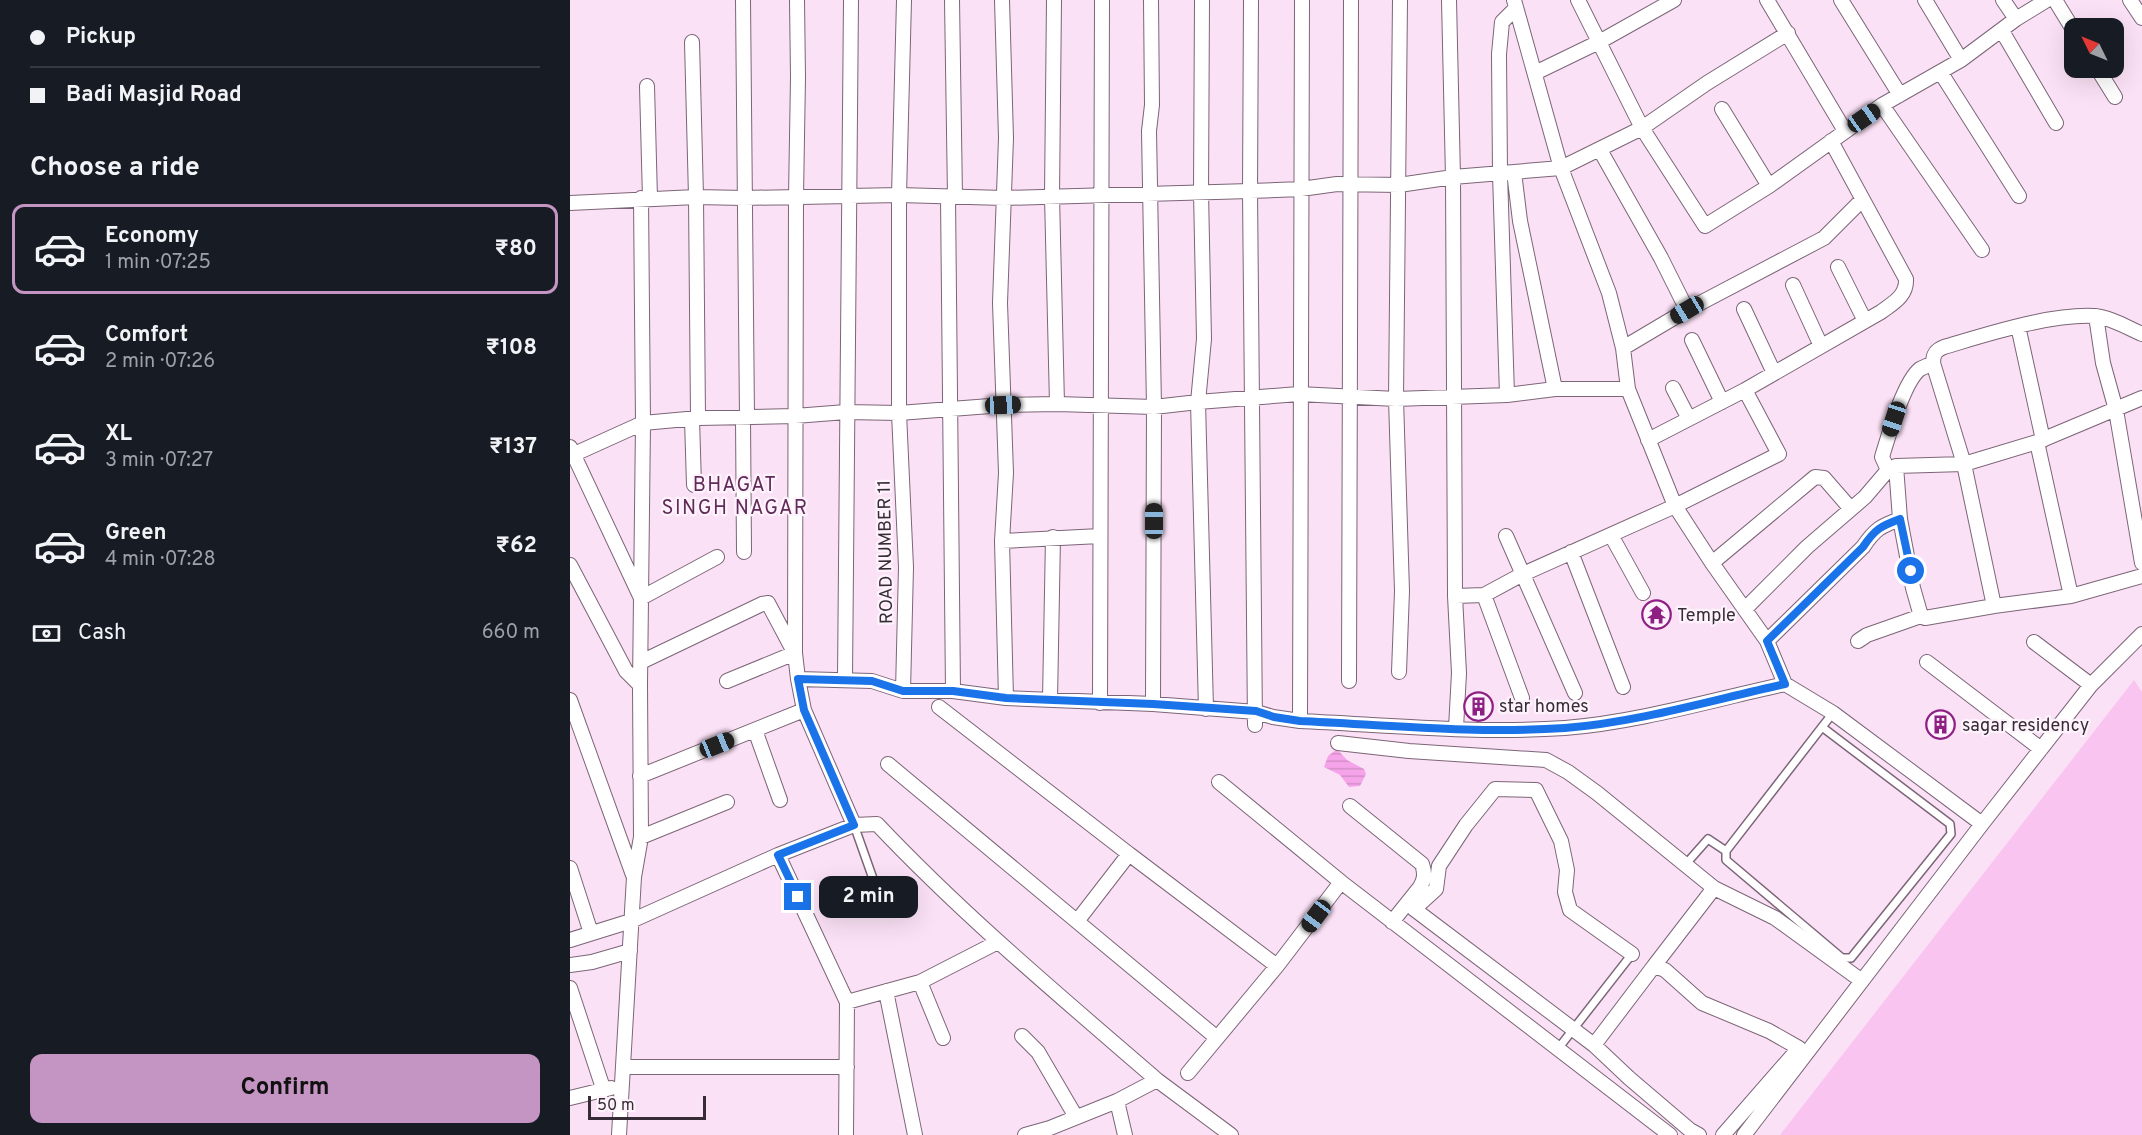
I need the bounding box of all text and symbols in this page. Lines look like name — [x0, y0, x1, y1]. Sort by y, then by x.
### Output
north arrow — [2064, 18, 2124, 78]
map controls — [2064, 18, 2124, 78]
text: Pickup — [66, 24, 136, 51]
text: Badi Masjid Road — [66, 82, 242, 109]
car — [1844, 100, 1884, 136]
text: Choose a ride — [30, 151, 200, 185]
icon: car — [33, 222, 87, 276]
text: Economy — [105, 223, 199, 250]
text: ₹80 — [495, 236, 537, 263]
text: 1 min · 07:25 — [105, 250, 211, 276]
car — [1667, 293, 1707, 327]
icon: car — [33, 321, 87, 375]
text: Comfort — [105, 322, 188, 349]
text: ₹108 — [485, 335, 537, 362]
text: 2 min · 07:26 — [105, 349, 215, 375]
car — [985, 395, 1021, 415]
car — [1880, 399, 1908, 439]
icon: car — [33, 420, 87, 474]
text: XL — [105, 421, 132, 448]
text: ₹137 — [489, 434, 537, 461]
text: 3 min · 07:27 — [105, 448, 213, 474]
district label: BHAGAT SINGH NAGAR — [662, 473, 808, 522]
street label: ROAD NUMBER 11 — [874, 480, 899, 624]
car — [1145, 503, 1163, 539]
icon: car — [33, 519, 87, 573]
text: Green — [105, 520, 167, 547]
text: ₹62 — [496, 533, 537, 560]
text: 4 min · 07:28 — [105, 547, 216, 573]
route start — [1897, 557, 1924, 584]
temple icon: Temple — [1640, 599, 1672, 631]
place label: Temple — [1677, 605, 1736, 628]
icon: cash — [30, 617, 63, 650]
text: Cash — [78, 620, 127, 647]
text: 660 m — [482, 620, 540, 646]
building icon: star homes — [1462, 690, 1494, 722]
place label: star homes — [1499, 696, 1589, 719]
building icon: sagar residency — [1925, 709, 1957, 741]
place label: sagar residency — [1962, 715, 2089, 738]
car — [697, 730, 737, 760]
callout: 2 min — [819, 876, 918, 918]
route end — [784, 883, 811, 910]
text: 2 min — [842, 884, 895, 910]
car — [1298, 896, 1334, 936]
button: Confirm — [30, 1054, 540, 1123]
scale bar — [588, 1093, 706, 1120]
text: 50 m — [597, 1096, 635, 1116]

